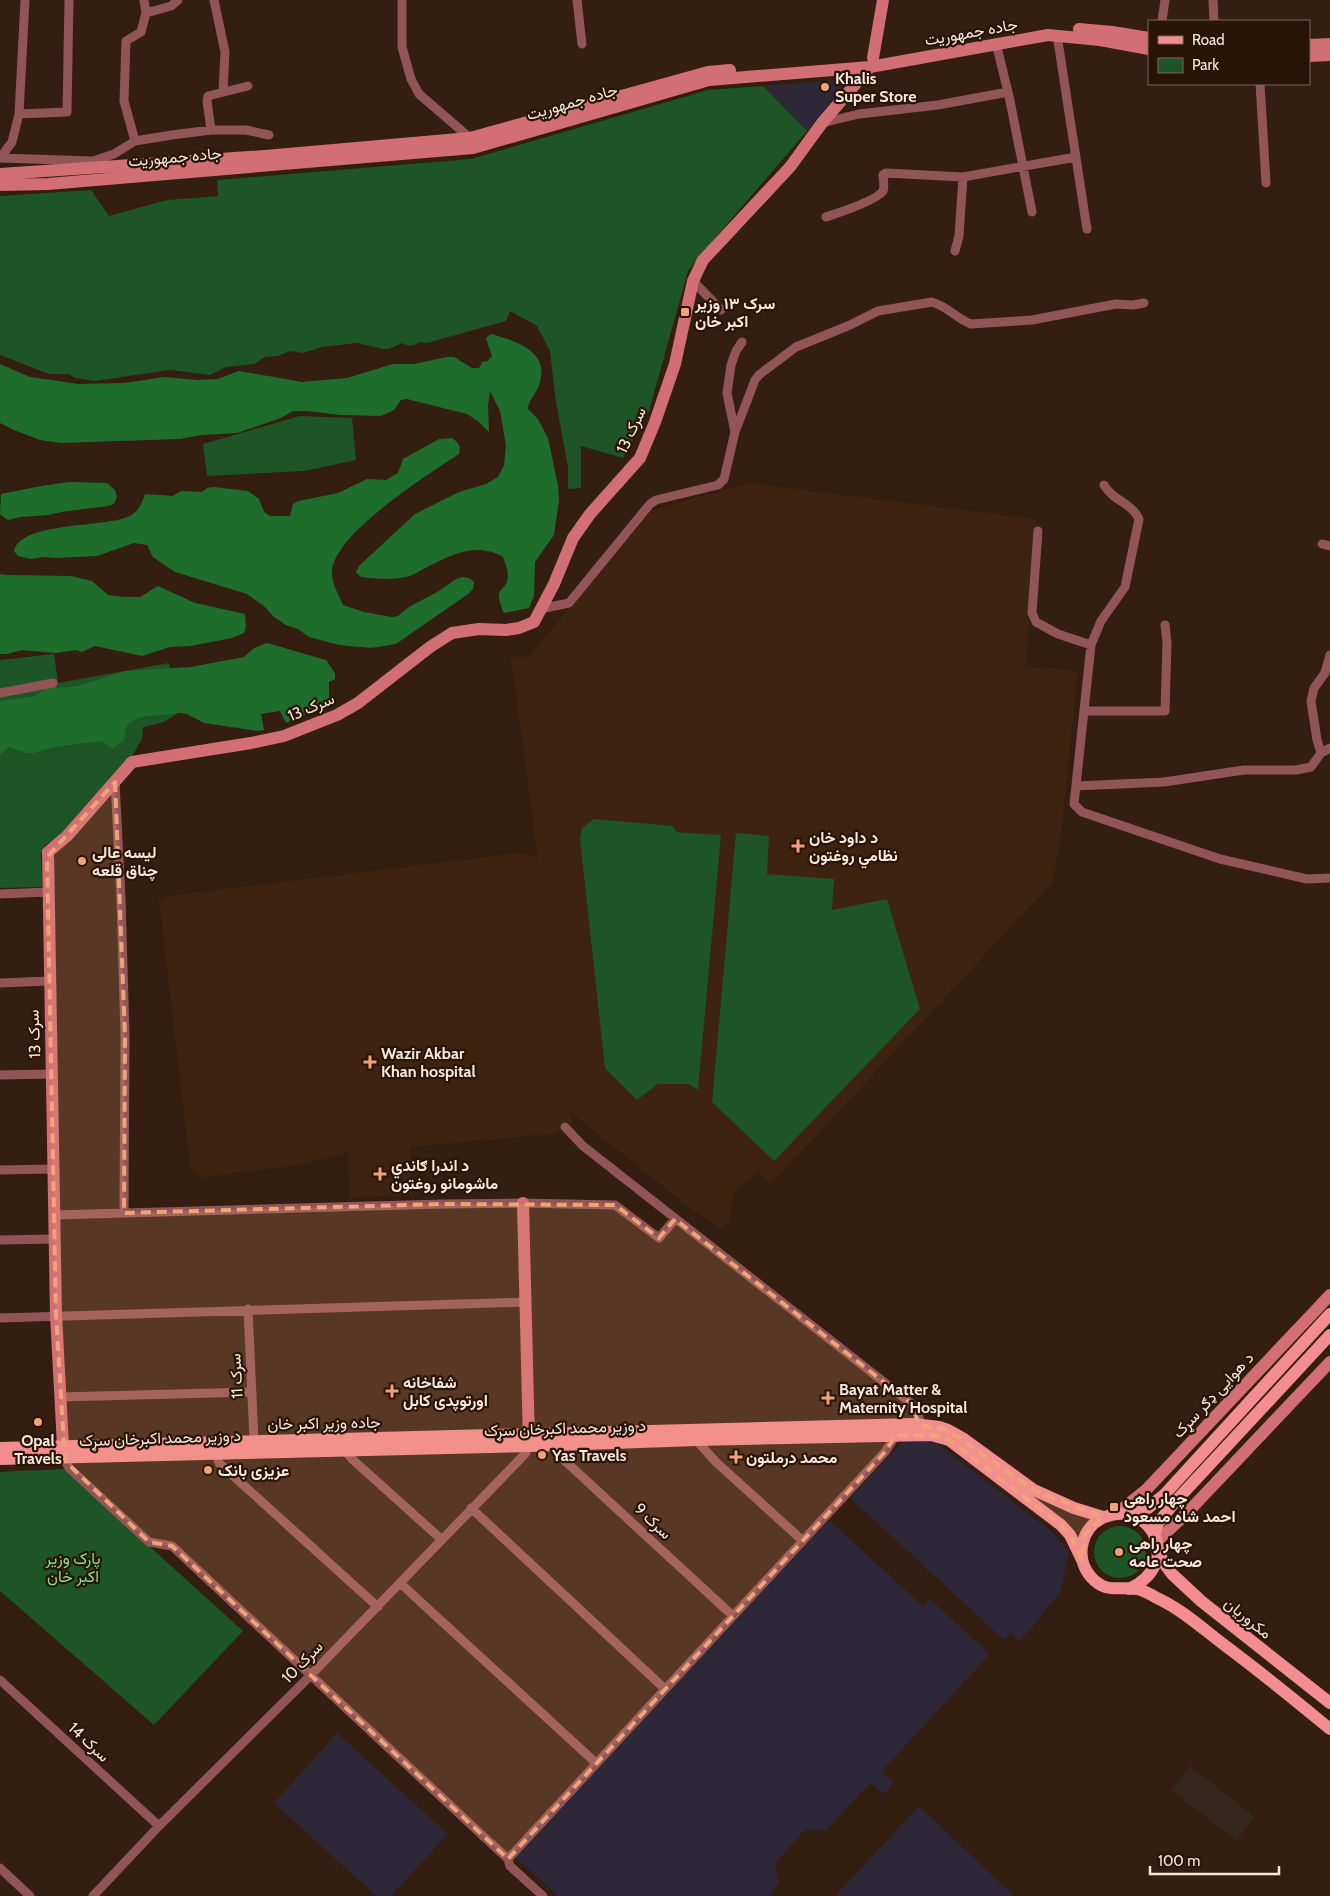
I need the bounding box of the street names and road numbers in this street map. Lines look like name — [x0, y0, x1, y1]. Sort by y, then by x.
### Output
street label: جاده جمهوریت — [923, 14, 1019, 50]
street label: جاده جمهوریت — [524, 80, 620, 125]
street label: جاده جمهوریت — [127, 143, 223, 172]
street label: سرک 13 — [612, 404, 651, 457]
street label: سرک 13 — [285, 689, 338, 726]
street label: سرک 13 — [24, 1009, 45, 1059]
street label: د هوایی ډګر سړک — [1168, 1348, 1259, 1443]
street label: سرک 11 — [225, 1353, 248, 1399]
street label: جاده وزیر اکبر خان — [267, 1413, 381, 1434]
street label: د وزیر محمد اکبرخان سړک — [484, 1416, 646, 1442]
street label: د وزیر محمد اکبرخان سړک — [79, 1426, 241, 1452]
street label: سرک 9 — [630, 1499, 676, 1544]
street label: مکروریان — [1220, 1593, 1275, 1644]
street label: سرک 10 — [277, 1637, 327, 1688]
street label: سرک 14 — [64, 1718, 114, 1767]

